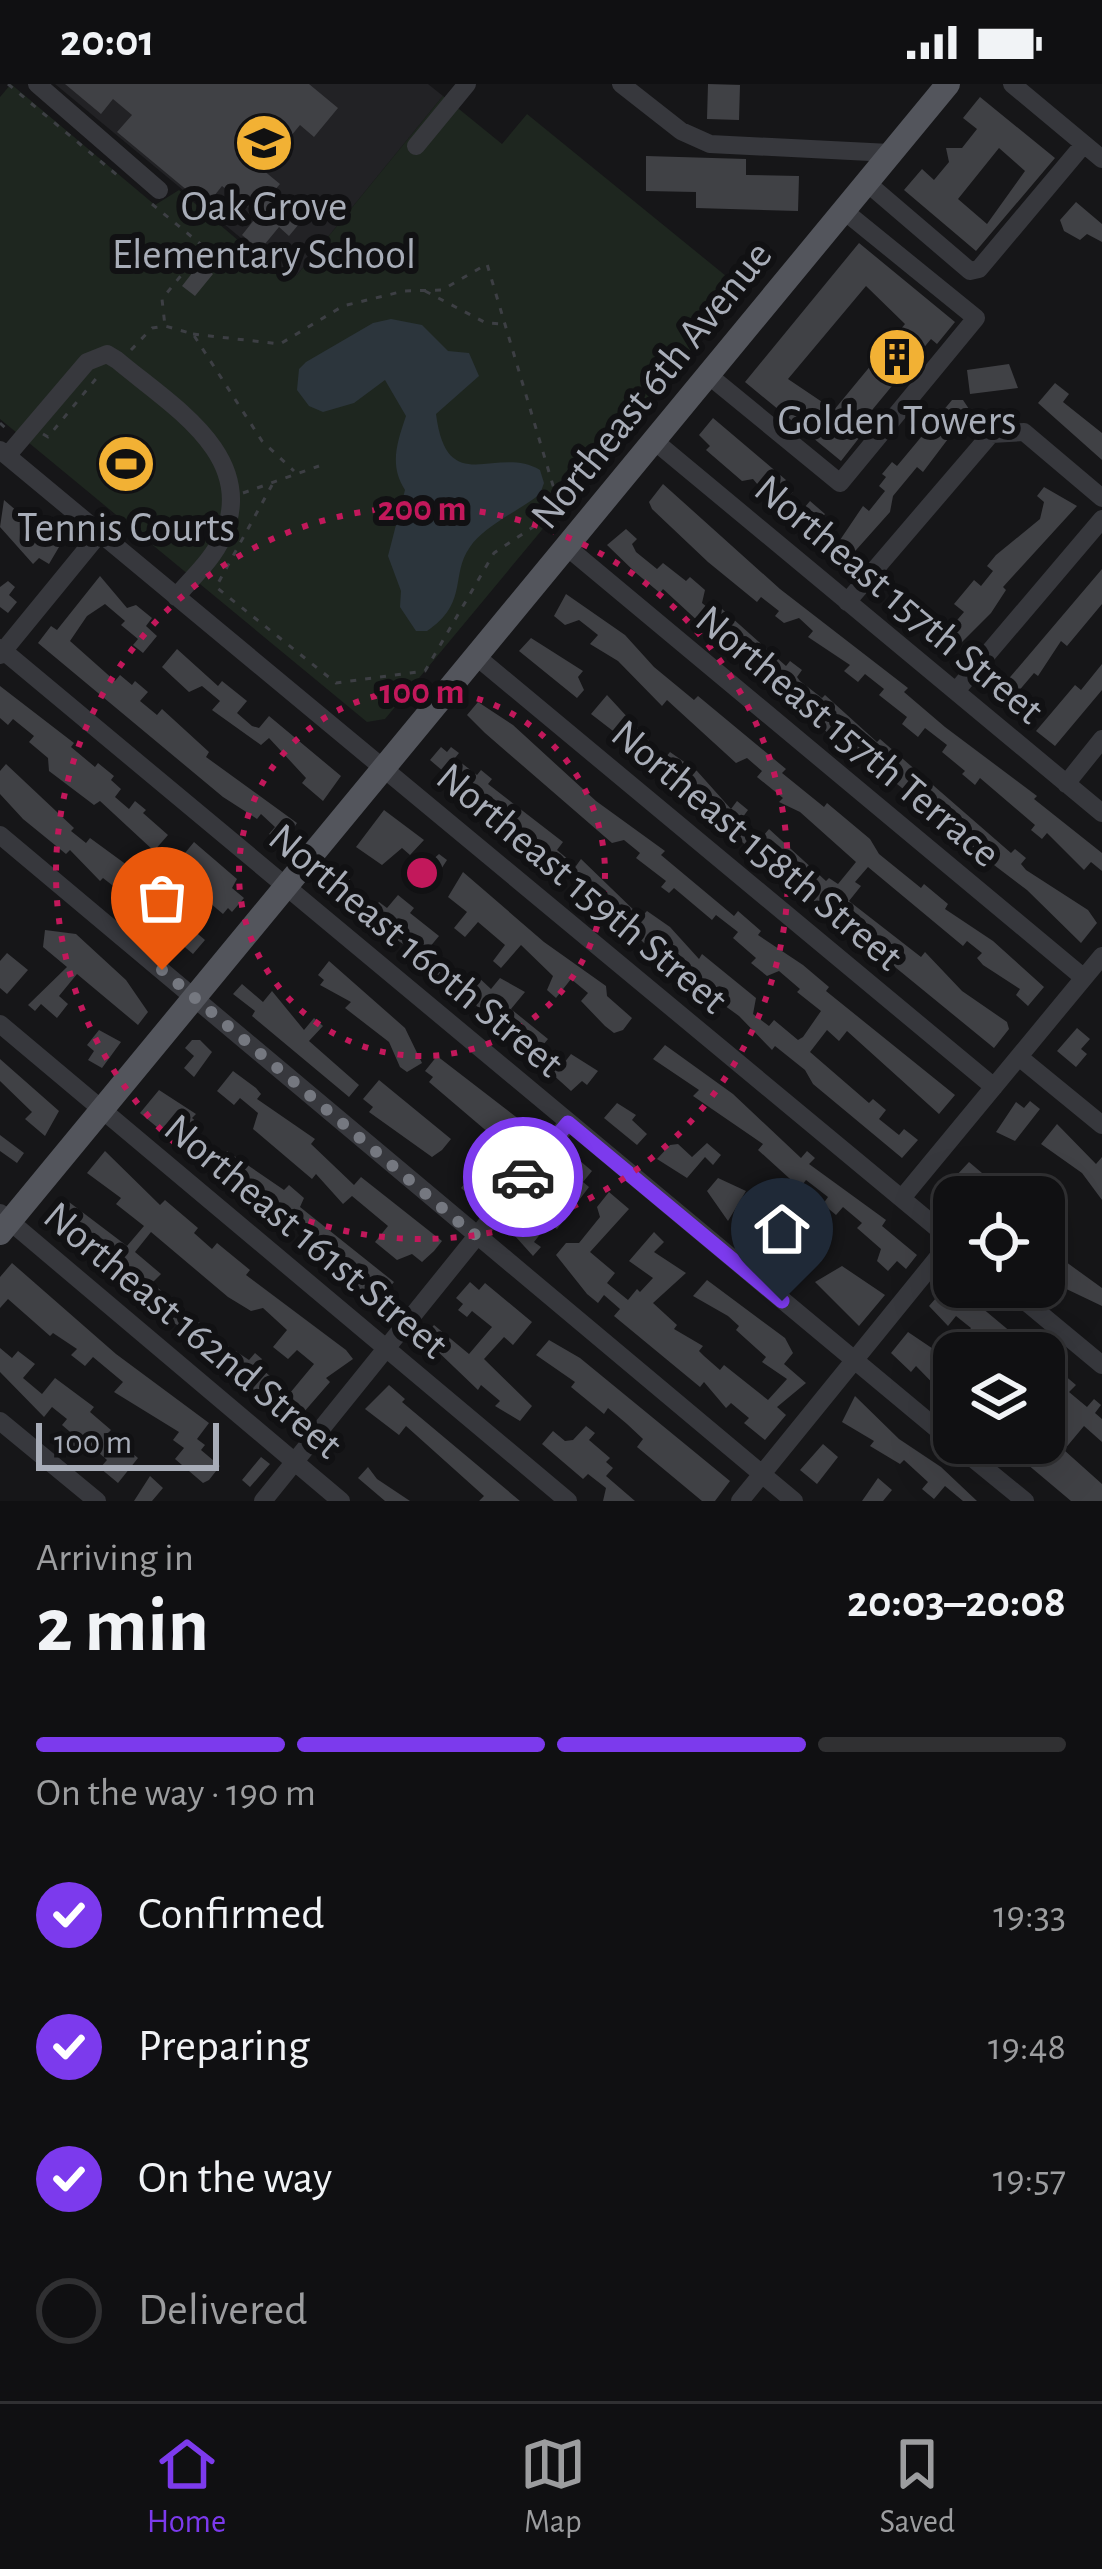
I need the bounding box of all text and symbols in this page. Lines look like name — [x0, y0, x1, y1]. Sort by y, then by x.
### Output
text: 20:01 — [60, 19, 155, 64]
school or university icon: Oak Grove Elementary School — [233, 112, 295, 174]
place label: Oak Grove Elementary School — [112, 186, 416, 276]
street label: Northeast 6th Avenue — [523, 234, 780, 537]
building icon: Golden Towers — [866, 326, 928, 388]
place label: Golden Towers — [777, 400, 1017, 442]
sports icon: Tennis Courts — [95, 433, 157, 495]
street label: Northeast 157th Street — [747, 467, 1051, 732]
text: 200 m — [378, 491, 466, 527]
place label: Tennis Courts — [17, 507, 235, 549]
street label: Northeast 157th Terrace — [688, 598, 1008, 875]
text: 100 m — [380, 674, 464, 710]
street label: Northeast 158th Street — [604, 712, 910, 979]
street label: Northeast 159th Street — [429, 755, 735, 1022]
street label: Northeast 160th Street — [261, 816, 571, 1085]
pin — [111, 847, 213, 970]
centre of rings — [401, 852, 443, 894]
icon: bag — [129, 865, 195, 931]
street label: Northeast 161st Street — [156, 1106, 455, 1367]
courier — [463, 1117, 583, 1237]
icon: car — [490, 1144, 556, 1210]
map controls — [933, 1176, 1065, 1464]
button: locate — [933, 1176, 1065, 1308]
pin — [731, 1178, 833, 1301]
street label: Northeast 162nd Street — [36, 1194, 349, 1467]
icon: home — [749, 1196, 815, 1262]
button: layers — [933, 1332, 1065, 1464]
scale bar — [36, 1417, 219, 1470]
text: 100 m — [54, 1427, 132, 1460]
text: Arriving in — [36, 1539, 194, 1578]
text: 20:03–20:08 — [847, 1580, 1066, 1625]
text: 2 min — [36, 1588, 209, 1666]
text: On the way · 190 m — [36, 1774, 316, 1813]
icon: check — [36, 1882, 102, 1948]
text: Confirmed — [138, 1892, 324, 1937]
text: 19:33 — [993, 1896, 1066, 1935]
icon: check — [36, 2014, 102, 2080]
text: Preparing — [138, 2024, 310, 2069]
text: 19:48 — [988, 2028, 1066, 2067]
icon: check — [36, 2146, 102, 2212]
text: On the way — [138, 2156, 332, 2201]
text: 19:57 — [993, 2160, 1066, 2199]
text: Delivered — [138, 2288, 307, 2333]
tab: Home — [147, 2431, 226, 2543]
tab: Map — [520, 2431, 586, 2543]
tab: Saved — [880, 2431, 955, 2543]

